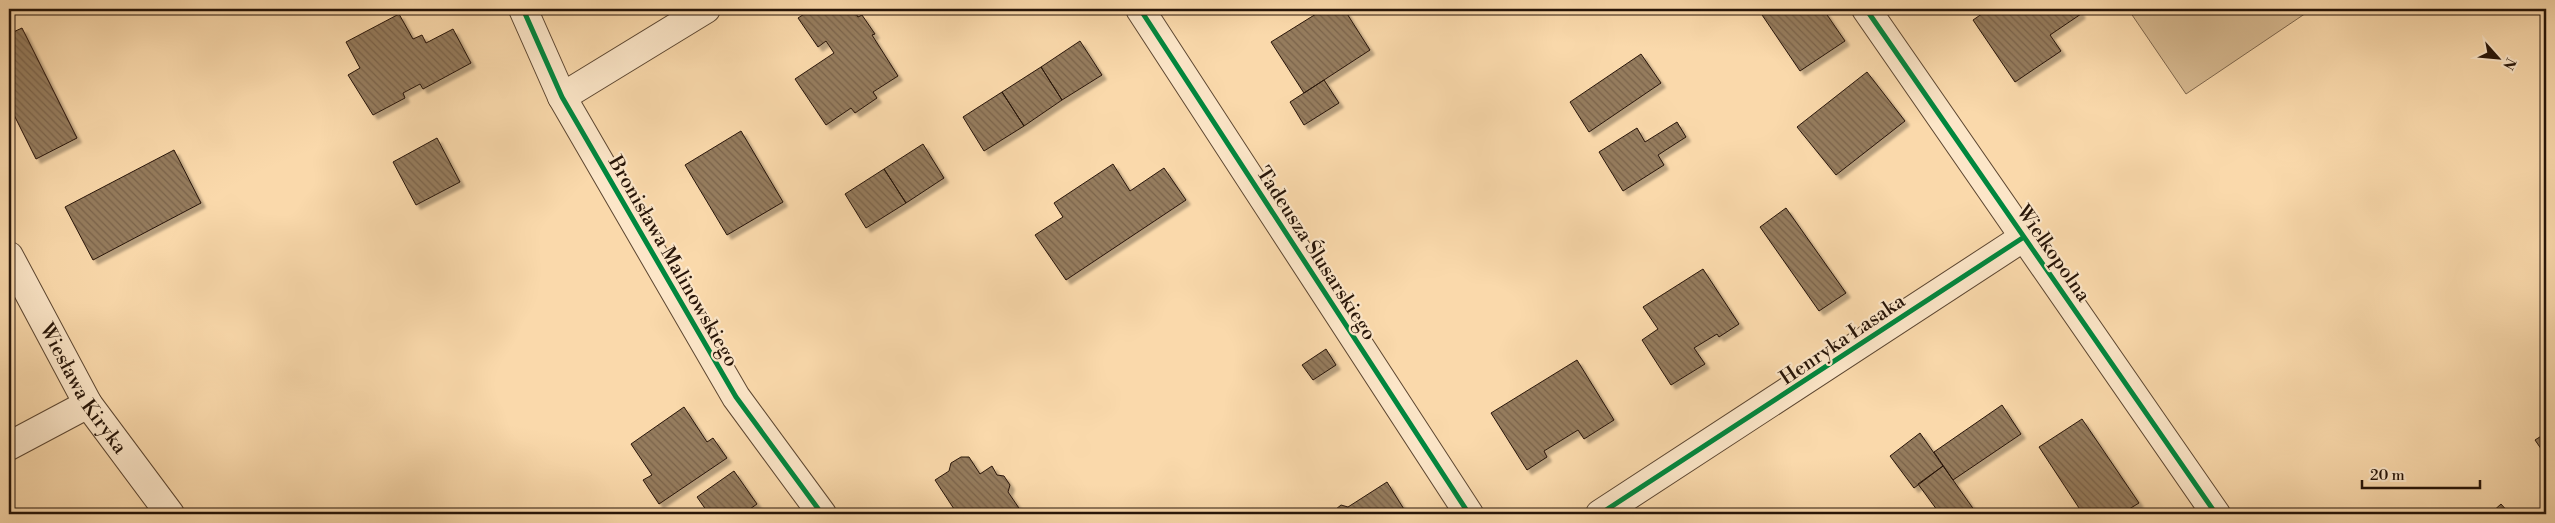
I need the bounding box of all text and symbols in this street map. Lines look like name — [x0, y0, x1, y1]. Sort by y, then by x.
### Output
north arrow — [2472, 32, 2522, 82]
text: N — [2498, 54, 2519, 72]
street label: Bronisława Malinowskiego — [601, 151, 743, 372]
street label: Tadeusza Ślusarskiego — [1250, 162, 1382, 345]
street label: Wielkopolna — [2010, 200, 2096, 308]
street label: Henryka Łasaka — [1775, 289, 1911, 391]
street label: Wiesława Kiryka — [33, 319, 132, 460]
scale bar — [2362, 458, 2480, 490]
text: 20 m — [2370, 466, 2405, 485]

